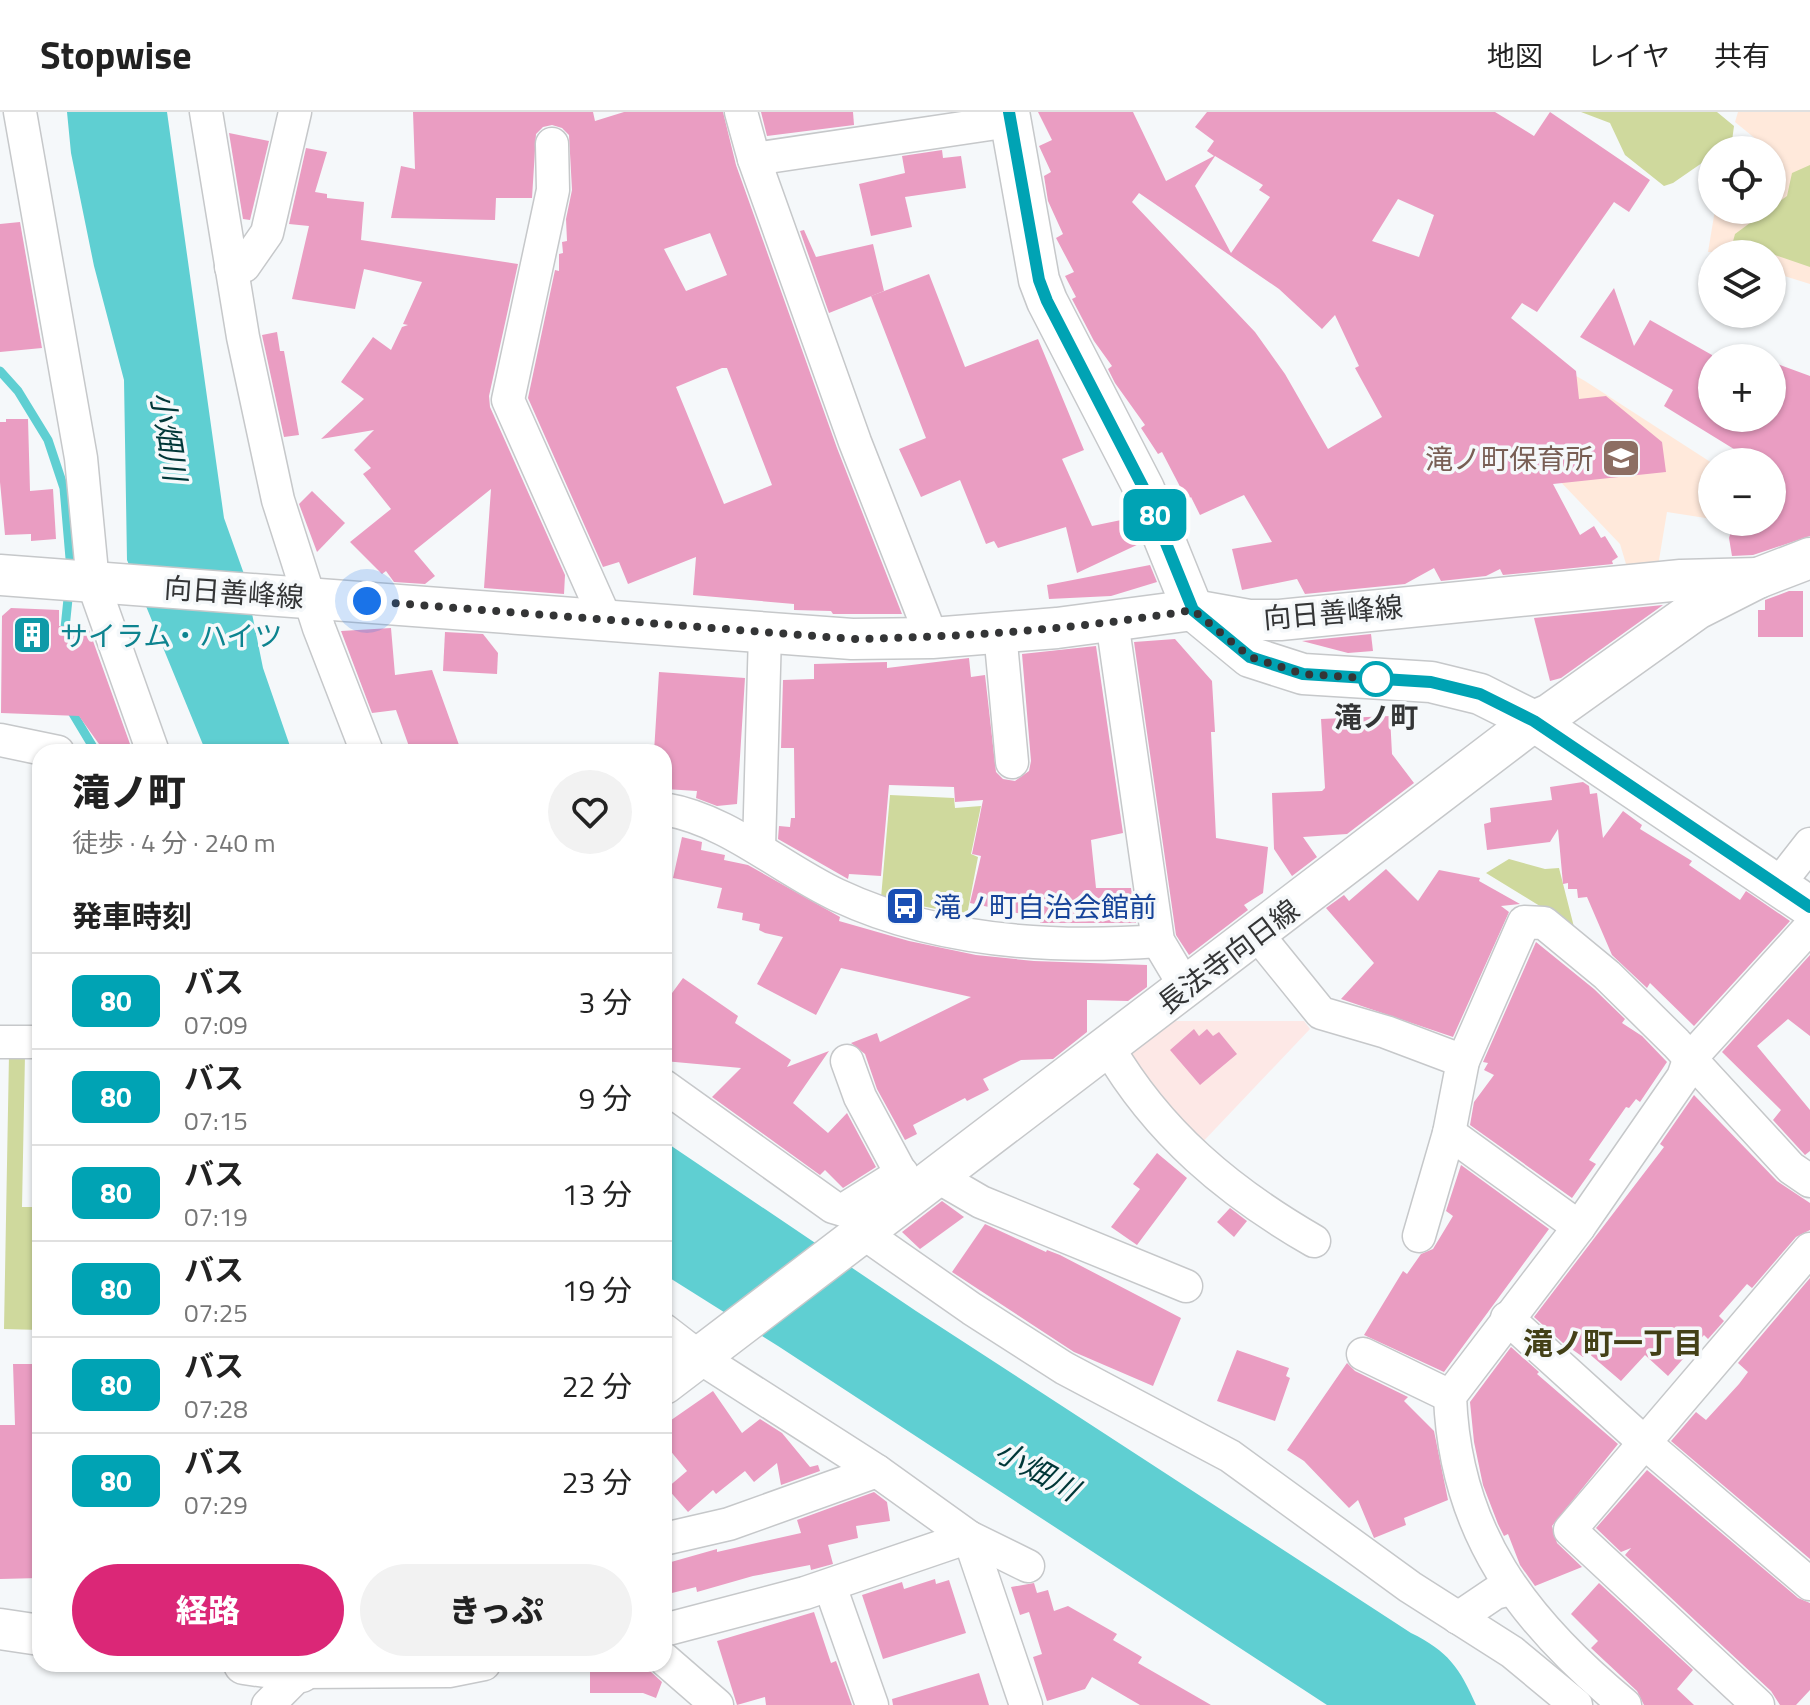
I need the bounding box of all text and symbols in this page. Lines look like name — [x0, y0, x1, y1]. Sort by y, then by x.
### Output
text: Stopwise — [40, 26, 192, 84]
text: 地図 — [1487, 34, 1543, 77]
text: レイヤ — [1587, 34, 1670, 77]
text: 共有 — [1714, 34, 1770, 77]
map controls — [1698, 136, 1786, 536]
button: locate — [1698, 136, 1786, 224]
button: layers — [1698, 240, 1786, 328]
button: + — [1698, 344, 1786, 432]
water label: 小畑川 — [139, 388, 199, 487]
place label: 滝ノ町保育所 — [1425, 437, 1593, 480]
school or university icon: 滝ノ町保育所 — [1600, 437, 1642, 479]
button: − — [1698, 448, 1786, 536]
line badge: 80 — [1119, 489, 1191, 541]
text: 80 — [1139, 493, 1171, 536]
street label: 向日善峰線 — [163, 566, 305, 618]
your location — [347, 581, 387, 621]
street label: 向日善峰線 — [1261, 584, 1405, 640]
building icon: サイラム・ハイツ — [11, 614, 53, 656]
place label: サイラム・ハイツ — [60, 614, 283, 657]
marker: 滝ノ町 — [1359, 662, 1393, 696]
place label: 滝ノ町 — [1334, 695, 1418, 738]
text: 滝ノ町 — [72, 763, 186, 821]
button: heart — [548, 770, 632, 854]
text: 徒歩 · 4 分 · 240 m — [72, 823, 276, 862]
bus stop icon: 滝ノ町自治会館前 — [884, 885, 926, 927]
place label: 滝ノ町自治会館前 — [933, 885, 1157, 928]
street label: 長法寺向日線 — [1148, 888, 1308, 1024]
text: 発車時刻 — [72, 893, 192, 939]
text: バス — [184, 959, 244, 1005]
text: 80 — [100, 979, 132, 1022]
text: 3 分 — [579, 979, 632, 1025]
text: 07:09 — [184, 1005, 248, 1044]
text: バス — [184, 1055, 244, 1101]
text: 80 — [100, 1075, 132, 1118]
text: 9 分 — [579, 1075, 632, 1121]
text: 07:15 — [184, 1101, 248, 1140]
text: バス — [184, 1151, 244, 1197]
text: 80 — [100, 1171, 132, 1214]
text: 13 分 — [562, 1171, 632, 1217]
text: 07:19 — [184, 1197, 248, 1236]
text: バス — [184, 1247, 244, 1293]
text: 80 — [100, 1267, 132, 1310]
text: 19 分 — [562, 1267, 632, 1313]
text: 07:25 — [184, 1293, 248, 1332]
district label: 滝ノ町一丁目 — [1523, 1320, 1703, 1366]
text: バス — [184, 1343, 244, 1389]
text: 80 — [100, 1363, 132, 1406]
text: 22 分 — [562, 1363, 632, 1409]
text: 07:28 — [184, 1389, 248, 1428]
water label: 小畑川 — [986, 1428, 1090, 1513]
text: バス — [184, 1439, 244, 1485]
text: 80 — [100, 1459, 132, 1502]
text: 23 分 — [562, 1459, 632, 1505]
text: 07:29 — [184, 1485, 248, 1524]
button: 経路 — [72, 1564, 344, 1656]
button: きっぷ — [360, 1564, 632, 1656]

